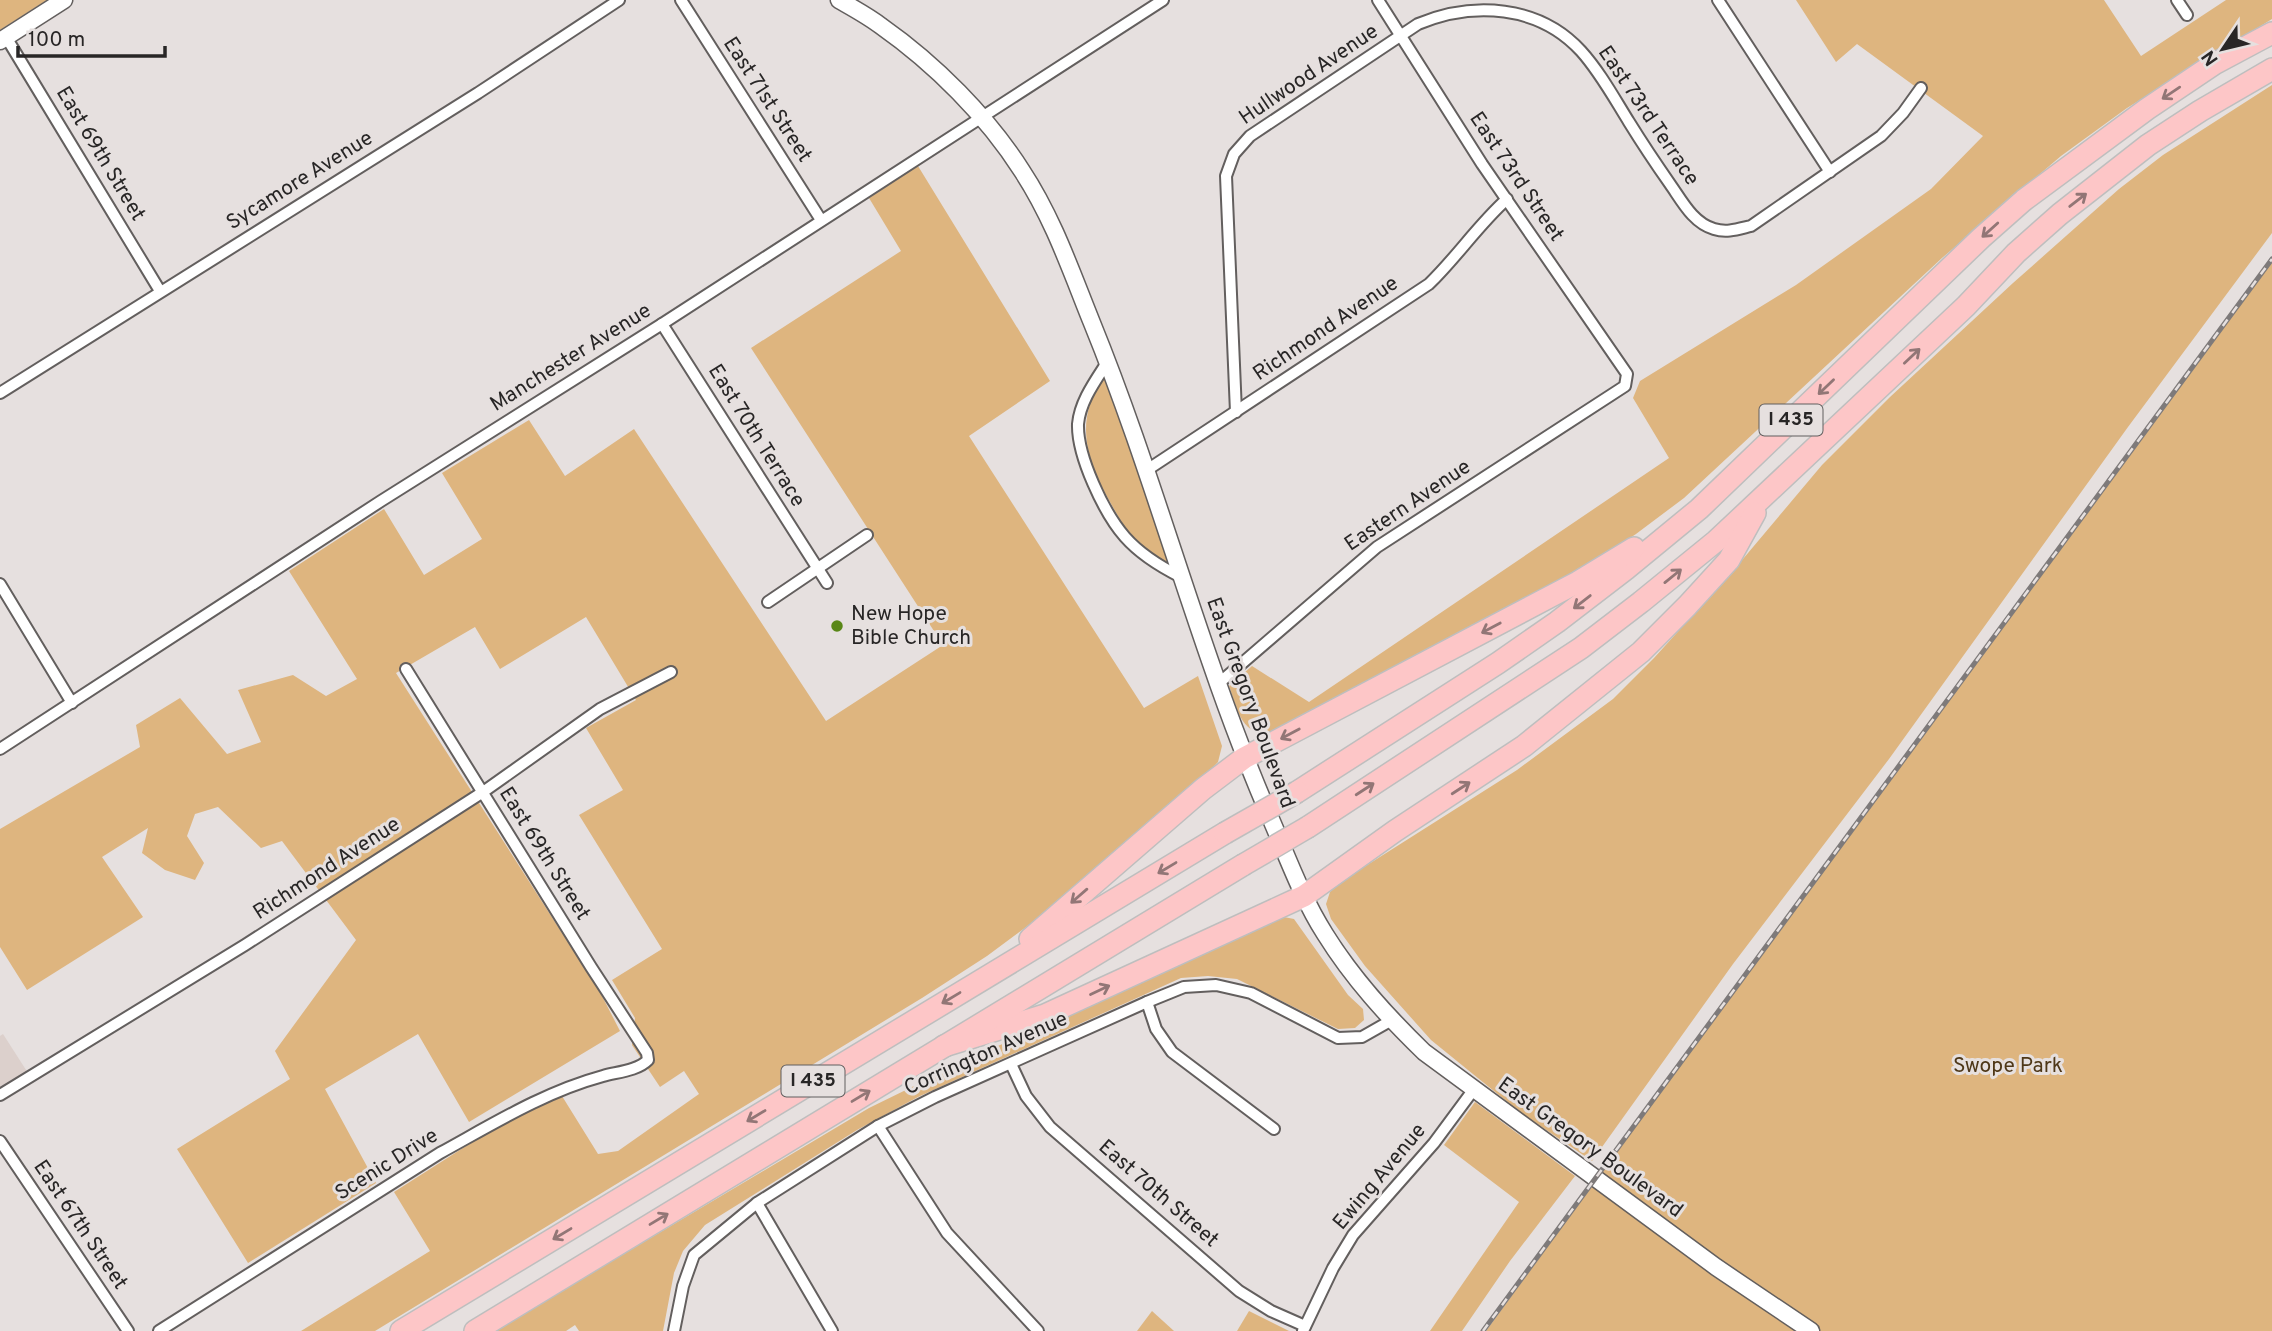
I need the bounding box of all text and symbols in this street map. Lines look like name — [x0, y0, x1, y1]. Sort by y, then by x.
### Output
scale bar — [18, 14, 164, 58]
north arrow — [2188, 14, 2258, 84]
street label: Hullwood Avenue — [1234, 18, 1384, 132]
text: 100 m — [28, 27, 85, 54]
street label: East 71st Street — [716, 32, 818, 168]
street label: East 73rd Terrace — [1591, 41, 1705, 191]
text: N — [2197, 45, 2224, 70]
street label: East 69th Street — [49, 82, 151, 226]
one-way arrow — [2162, 86, 2181, 100]
street label: East 73rd Street — [1463, 107, 1569, 247]
street label: Sycamore Avenue — [222, 125, 378, 237]
one-way arrow — [2068, 193, 2087, 208]
one-way arrow — [1982, 222, 2000, 238]
street label: Richmond Avenue — [1248, 270, 1404, 388]
street label: Manchester Avenue — [485, 298, 657, 418]
one-way arrow — [1903, 348, 1921, 364]
street label: East 70th Terrace — [701, 360, 811, 512]
one-way arrow — [1818, 379, 1835, 396]
road number: I 435 — [1760, 404, 1823, 436]
street label: Eastern Avenue — [1340, 454, 1476, 558]
one-way arrow — [1663, 568, 1681, 584]
street label: East Gregory Boulevard — [1199, 594, 1301, 812]
one-way arrow — [1573, 595, 1592, 610]
place label: New Hope Bible Church — [851, 601, 971, 652]
marker: New Hope Bible Church — [829, 618, 845, 634]
one-way arrow — [1481, 622, 1502, 635]
one-way arrow — [1280, 727, 1301, 741]
one-way arrow — [1451, 780, 1470, 795]
street label: East 69th Street — [492, 782, 596, 926]
one-way arrow — [1355, 782, 1374, 797]
street label: Richmond Avenue — [248, 811, 406, 927]
one-way arrow — [1157, 861, 1177, 875]
one-way arrow — [1070, 888, 1088, 904]
one-way arrow — [1089, 982, 1110, 996]
one-way arrow — [941, 991, 961, 1005]
street label: Corrington Avenue — [900, 1006, 1072, 1102]
park label: Swope Park — [1953, 1053, 2063, 1080]
road number: I 435 — [782, 1065, 844, 1096]
street label: East Gregory Boulevard — [1492, 1072, 1688, 1224]
one-way arrow — [851, 1089, 871, 1103]
one-way arrow — [747, 1109, 767, 1123]
street label: Ewing Avenue — [1328, 1118, 1432, 1236]
street label: Scenic Drive — [330, 1123, 444, 1207]
street label: East 70th Street — [1092, 1134, 1224, 1254]
street label: East 67th Street — [27, 1155, 133, 1295]
one-way arrow — [648, 1212, 668, 1226]
one-way arrow — [552, 1227, 572, 1241]

